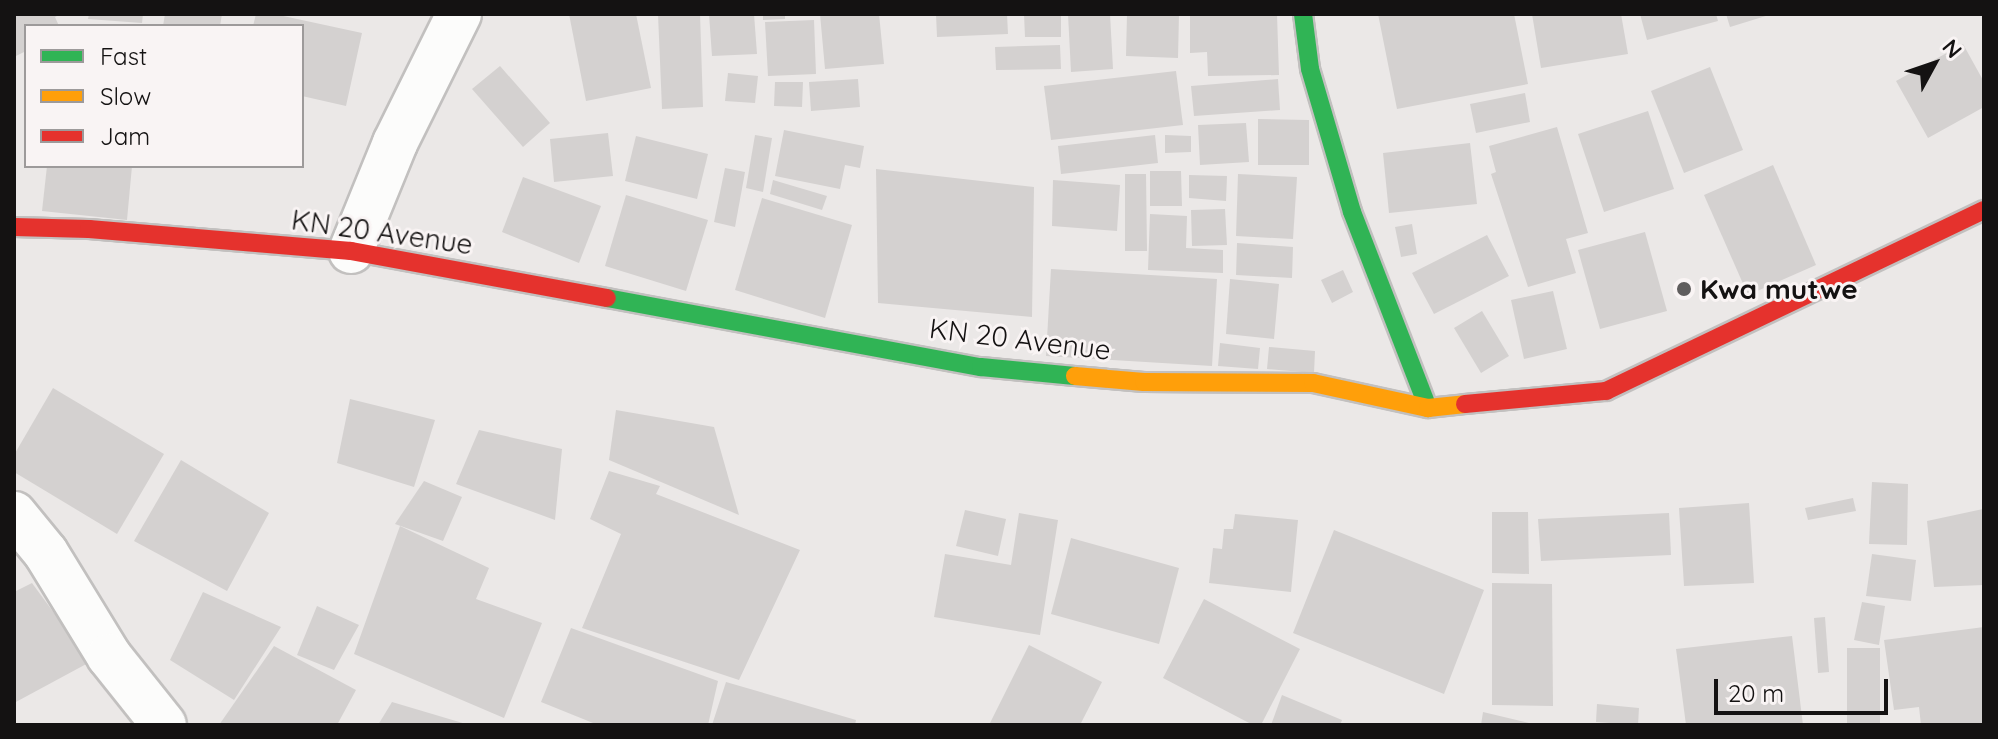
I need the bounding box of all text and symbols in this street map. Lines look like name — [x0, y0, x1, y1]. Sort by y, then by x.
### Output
legend — [24, 24, 304, 168]
north arrow — [1894, 24, 1974, 104]
text: N — [1936, 33, 1968, 64]
text: Fast — [100, 41, 147, 71]
text: Slow — [100, 81, 151, 111]
text: Jam — [100, 121, 150, 151]
street label: KN 20 Avenue — [289, 203, 475, 261]
place label: Kwa mutwe — [1700, 272, 1858, 306]
marker: Kwa mutwe — [1675, 280, 1693, 298]
street label: KN 20 Avenue — [927, 311, 1113, 367]
scale bar — [1718, 663, 1892, 713]
text: 20 m — [1728, 678, 1784, 708]

